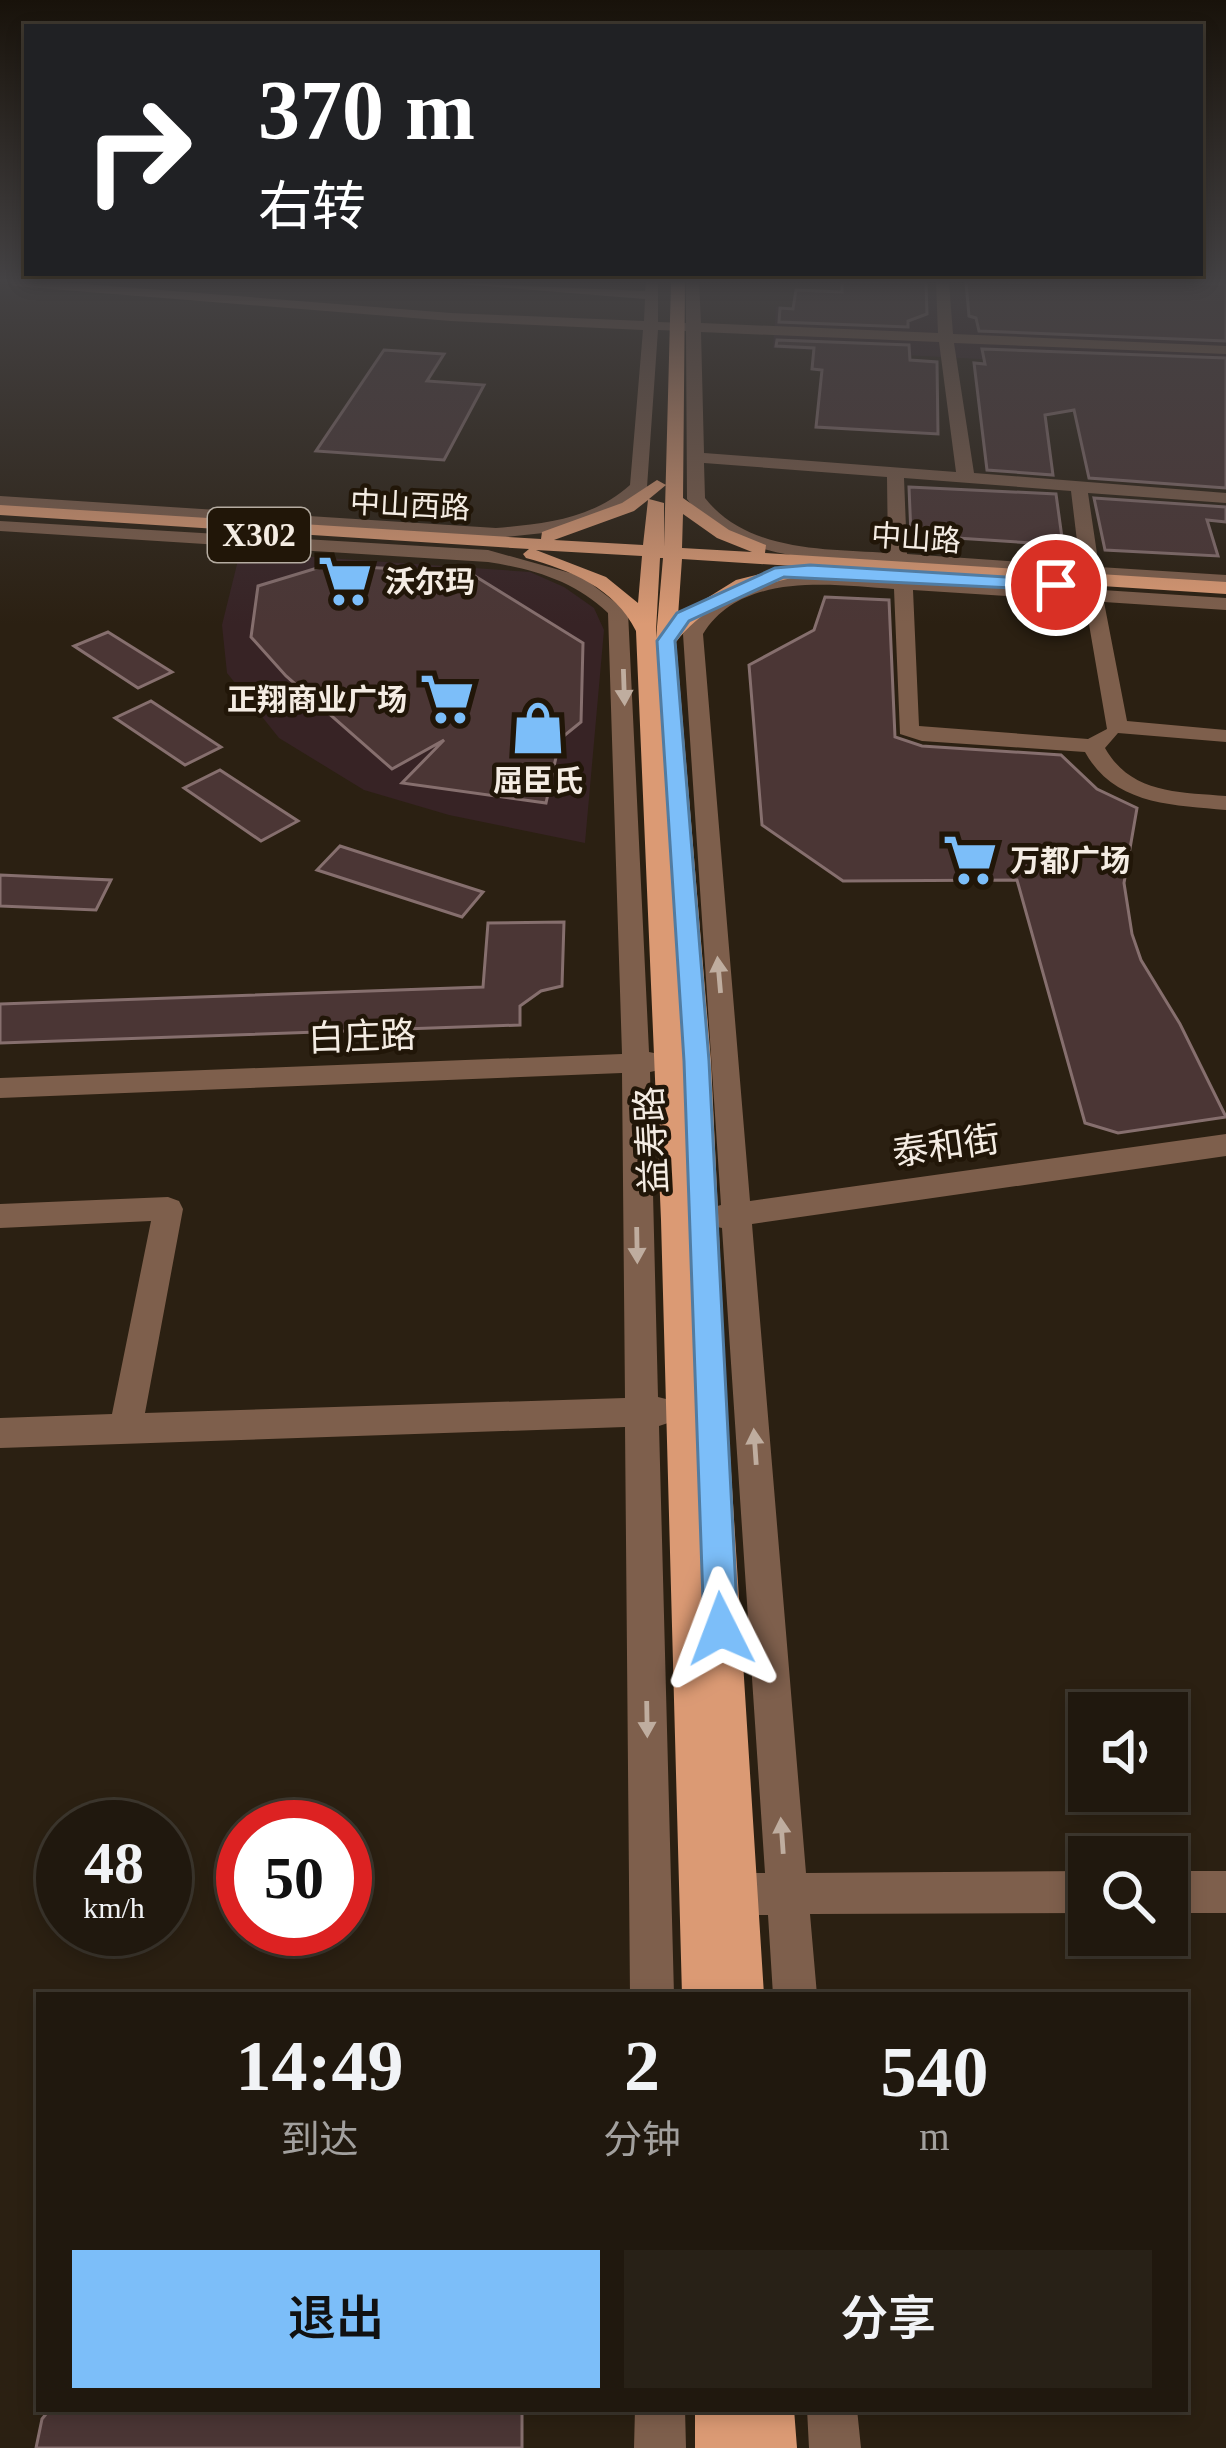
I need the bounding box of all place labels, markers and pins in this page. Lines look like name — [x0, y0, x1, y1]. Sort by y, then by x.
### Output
pin — [1005, 534, 1107, 636]
supermarket icon: 沃尔玛 — [316, 552, 374, 610]
place label: 沃尔玛 — [385, 565, 475, 598]
supermarket icon: 正翔商业广场 — [418, 670, 476, 728]
place label: 正翔商业广场 — [227, 683, 407, 716]
shop icon: 屈臣氏 — [509, 699, 567, 757]
place label: 屈臣氏 — [493, 764, 583, 797]
supermarket icon: 万都广场 — [941, 831, 999, 889]
place label: 万都广场 — [1010, 844, 1130, 877]

